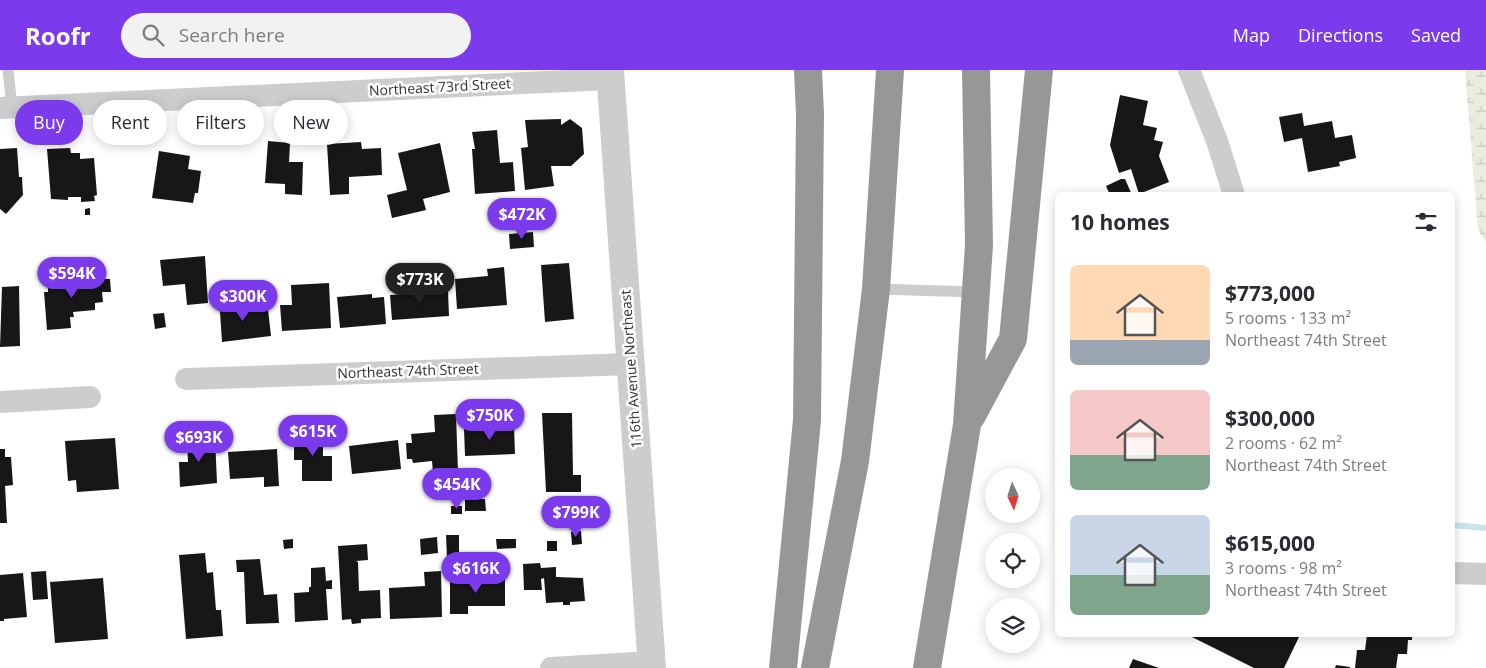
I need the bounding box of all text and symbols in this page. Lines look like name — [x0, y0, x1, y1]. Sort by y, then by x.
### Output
search box — [121, 13, 471, 58]
text: Roofr — [25, 19, 91, 52]
icon: search — [139, 21, 167, 49]
text: Search here — [179, 22, 285, 48]
text: Map — [1233, 23, 1270, 47]
text: Directions — [1298, 23, 1383, 47]
text: Saved — [1411, 23, 1461, 47]
street label: Northeast 73rd Street — [368, 73, 511, 100]
chip: Buy — [15, 100, 83, 145]
chip: Rent — [93, 100, 167, 145]
chip: Filters — [177, 100, 264, 145]
chip: New — [274, 100, 348, 145]
pin: $472K — [487, 198, 557, 240]
text: $472K — [498, 203, 546, 225]
text: 10 homes — [1070, 208, 1170, 236]
icon: filters — [1412, 208, 1440, 236]
pin: $594K — [37, 256, 107, 299]
text: $594K — [48, 262, 96, 284]
pin: $773K — [385, 262, 455, 305]
text: $773K — [396, 268, 444, 290]
text: $773,000 — [1225, 279, 1315, 307]
pin: $300K — [208, 280, 278, 322]
text: $300K — [219, 285, 267, 307]
icon: home — [1110, 285, 1170, 345]
street label: 116th Avenue Northeast — [615, 289, 646, 449]
text: 5 rooms · 133 m² — [1225, 307, 1351, 329]
text: Northeast 74th Street — [1225, 329, 1387, 351]
street label: Northeast 74th Street — [337, 359, 479, 382]
pin: $750K — [455, 398, 525, 441]
text: $750K — [466, 404, 514, 426]
text: $300,000 — [1225, 404, 1315, 432]
icon: home — [1110, 410, 1170, 470]
pin: $615K — [278, 414, 348, 457]
pin: $693K — [164, 420, 234, 463]
text: $615K — [289, 420, 337, 442]
text: $693K — [175, 426, 223, 448]
text: 2 rooms · 62 m² — [1225, 432, 1342, 454]
text: Northeast 74th Street — [1225, 454, 1387, 476]
pin: $454K — [422, 468, 492, 510]
north arrow — [985, 468, 1040, 522]
map controls — [985, 468, 1040, 653]
text: $454K — [433, 473, 481, 495]
pin: $799K — [541, 496, 611, 538]
text: $799K — [552, 501, 600, 523]
text: $615,000 — [1225, 529, 1315, 557]
button: locate — [985, 533, 1040, 588]
icon: home — [1110, 535, 1170, 595]
pin: $616K — [441, 552, 511, 594]
text: $616K — [452, 557, 500, 579]
text: 3 rooms · 98 m² — [1225, 557, 1342, 579]
text: Northeast 74th Street — [1225, 579, 1387, 601]
button: layers — [985, 598, 1040, 653]

